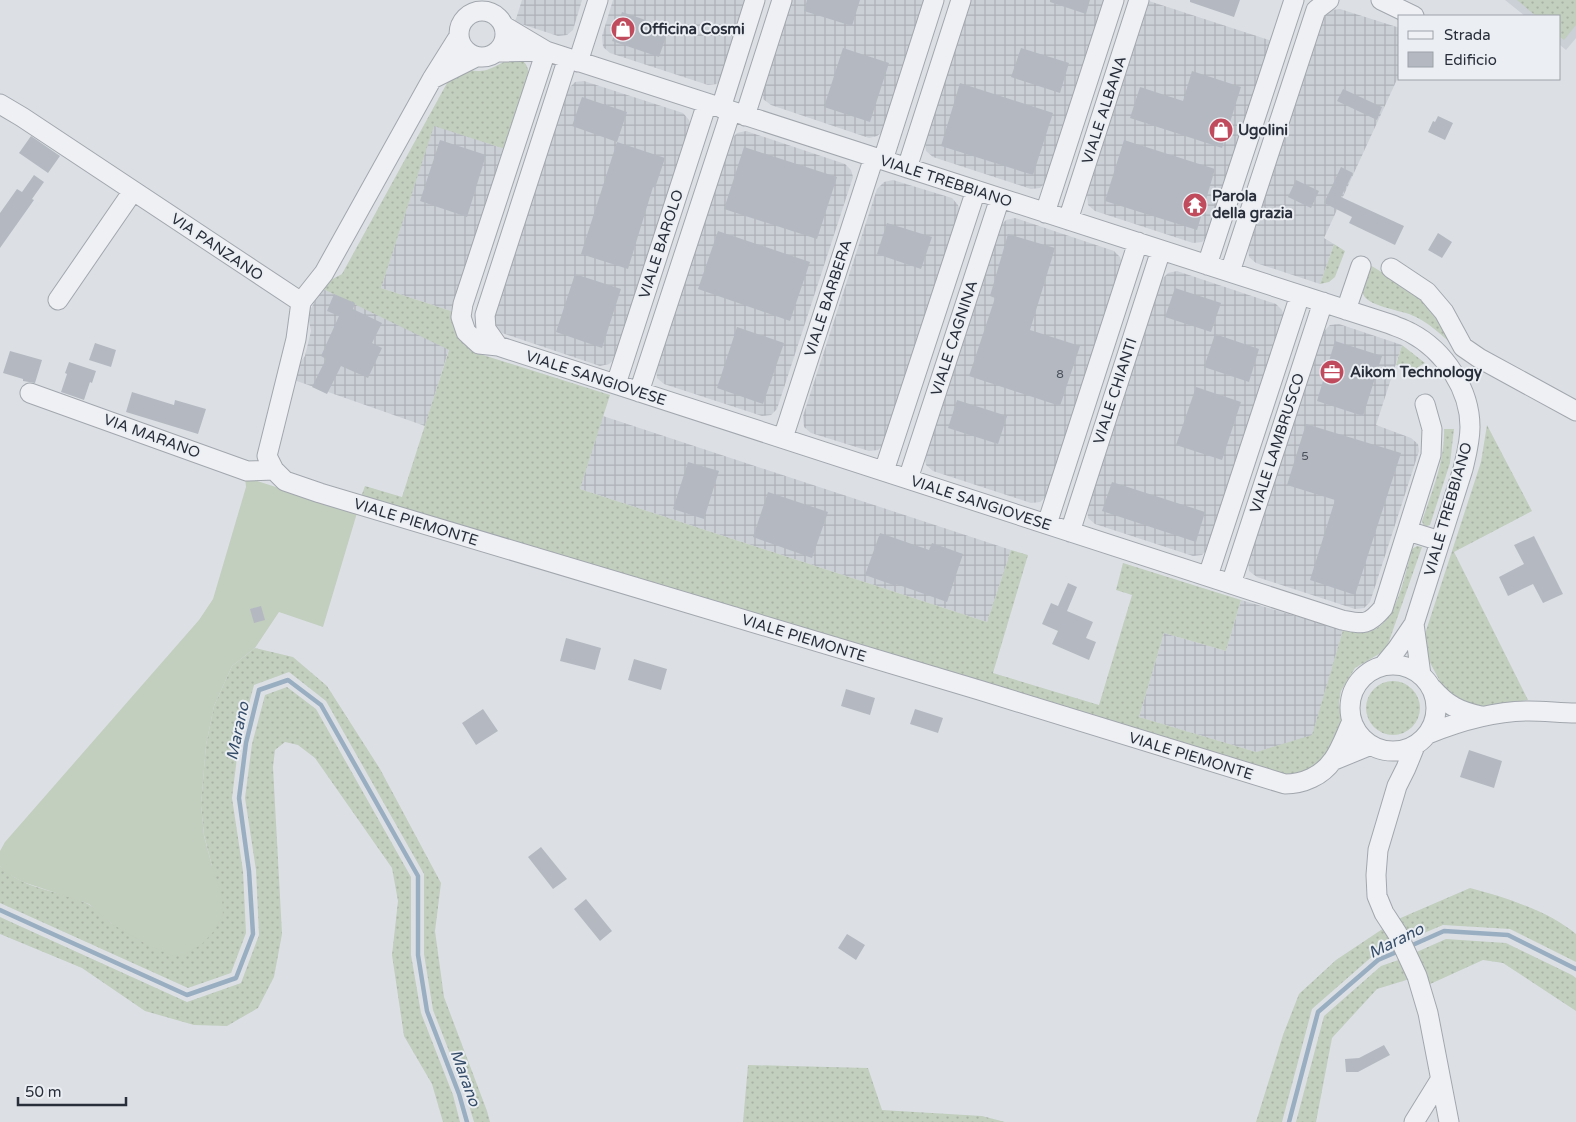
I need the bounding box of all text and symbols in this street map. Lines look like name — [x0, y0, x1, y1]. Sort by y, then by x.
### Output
legend — [1398, 15, 1561, 80]
shop icon: Officina Cosmi — [610, 16, 636, 42]
place label: Officina Cosmi — [640, 20, 745, 38]
text: Strada — [1444, 26, 1491, 44]
text: Edificio — [1444, 51, 1497, 69]
street label: VIALE ALBANA — [1078, 54, 1130, 166]
shop icon: Ugolini — [1208, 117, 1234, 143]
place label: Ugolini — [1238, 121, 1288, 140]
street label: VIALE TREBBIANO — [878, 151, 1014, 211]
street label: VIALE BAROLO — [635, 187, 687, 301]
place label: Parola della grazia — [1212, 187, 1293, 223]
temple icon: Parola della grazia — [1182, 192, 1208, 218]
street label: VIA PANZANO — [167, 210, 267, 284]
street label: VIALE BARBERA — [801, 237, 855, 359]
street label: VIALE CAGNINA — [927, 278, 981, 398]
street label: VIALE CHIANTI — [1089, 336, 1141, 446]
street label: VIALE SANGIOVESE — [523, 347, 669, 409]
office icon: Aikom Technology — [1319, 359, 1345, 385]
place label: Aikom Technology — [1350, 363, 1482, 382]
house number: 8 — [1056, 367, 1064, 381]
street label: VIALE LAMBRUSCO — [1246, 371, 1308, 515]
street label: VIA MARANO — [101, 410, 203, 462]
street label: VIALE TREBBIANO — [1420, 440, 1476, 578]
house number: 5 — [1301, 449, 1309, 463]
street label: VIALE SANGIOVESE — [908, 472, 1054, 534]
street label: VIALE PIEMONTE — [352, 494, 480, 550]
street label: VIALE PIEMONTE — [740, 610, 868, 666]
water label: Marano — [222, 699, 254, 762]
street label: VIALE PIEMONTE — [1127, 728, 1255, 784]
water label: Marano — [1365, 919, 1428, 963]
water label: Marano — [446, 1047, 485, 1110]
scale bar — [18, 1074, 125, 1106]
text: 50 m — [25, 1083, 62, 1101]

